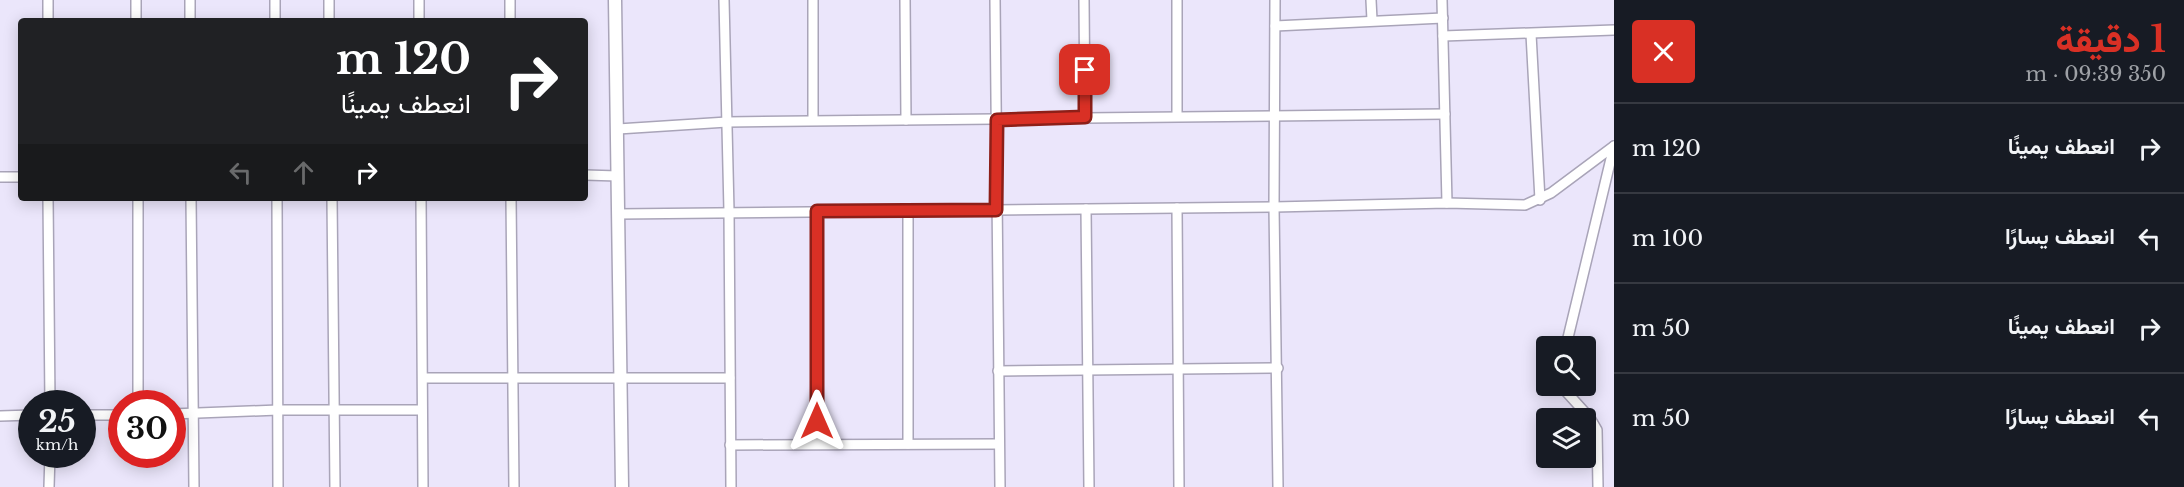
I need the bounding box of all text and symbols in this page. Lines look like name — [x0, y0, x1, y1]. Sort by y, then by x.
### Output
text: 1 دقيقة — [2055, 17, 2166, 62]
button: close — [1632, 20, 1695, 83]
text: 120 m — [336, 33, 471, 85]
icon: right — [492, 42, 570, 120]
pin — [1059, 44, 1110, 95]
icon: arrive — [1068, 53, 1101, 86]
text: 350 m · 09:39 — [2026, 62, 2166, 86]
text: انعطف يمينًا — [341, 87, 471, 120]
icon: right — [2133, 132, 2166, 165]
text: انعطف يمينًا — [2008, 133, 2115, 160]
text: 120 m — [1632, 135, 1701, 162]
icon: left — [224, 156, 257, 189]
icon: ahead — [287, 156, 320, 189]
icon: right — [350, 156, 383, 189]
icon: left — [2133, 222, 2166, 255]
text: انعطف يسارًا — [2005, 223, 2115, 250]
text: 100 m — [1632, 225, 1703, 252]
icon: right — [2133, 312, 2166, 345]
text: انعطف يمينًا — [2008, 313, 2115, 340]
text: 50 m — [1632, 315, 1690, 342]
map controls — [1536, 336, 1596, 468]
button: search — [1536, 336, 1596, 396]
position arrow — [785, 389, 849, 453]
speed limit sign: 30 — [108, 390, 186, 468]
icon: left — [2133, 402, 2166, 435]
text: 25 — [38, 403, 76, 440]
text: انعطف يسارًا — [2005, 403, 2115, 430]
text: 50 m — [1632, 405, 1690, 432]
button: layers — [1536, 408, 1596, 468]
text: km/h — [36, 435, 78, 454]

